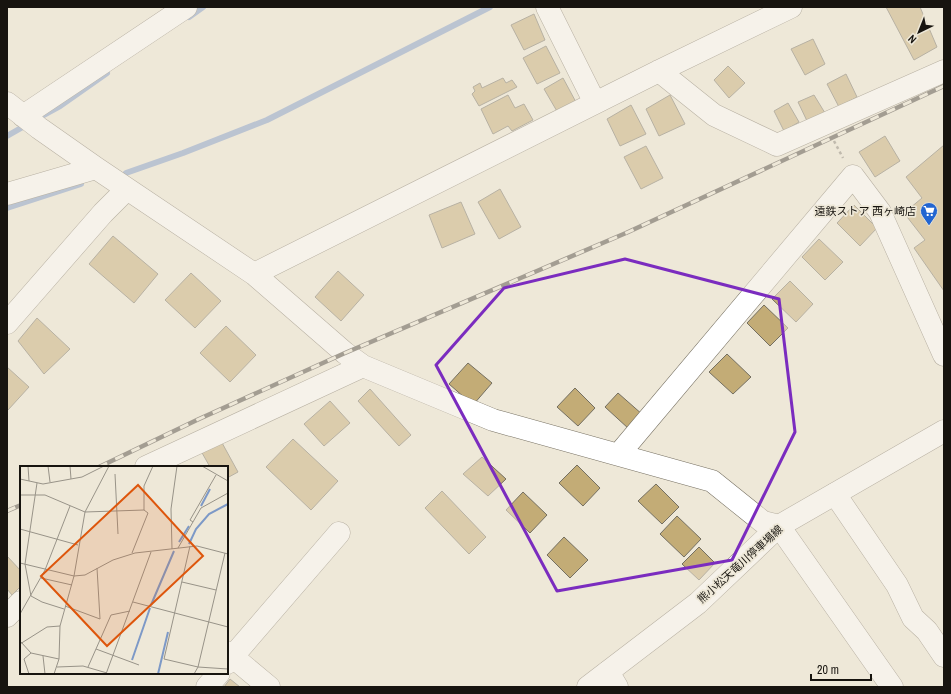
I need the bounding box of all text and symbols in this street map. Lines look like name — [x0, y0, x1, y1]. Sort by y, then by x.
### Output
north arrow — [899, 12, 939, 52]
text: N — [905, 32, 919, 47]
supermarket icon: 遠鉄ストア 西ヶ崎店 — [919, 201, 939, 226]
place label: 遠鉄ストア 西ヶ崎店 — [814, 204, 916, 218]
inset map — [20, 466, 228, 674]
street label: 熊小松天竜川停車場線 — [694, 522, 786, 606]
scale bar — [811, 656, 871, 682]
text: 20 m — [817, 662, 839, 678]

